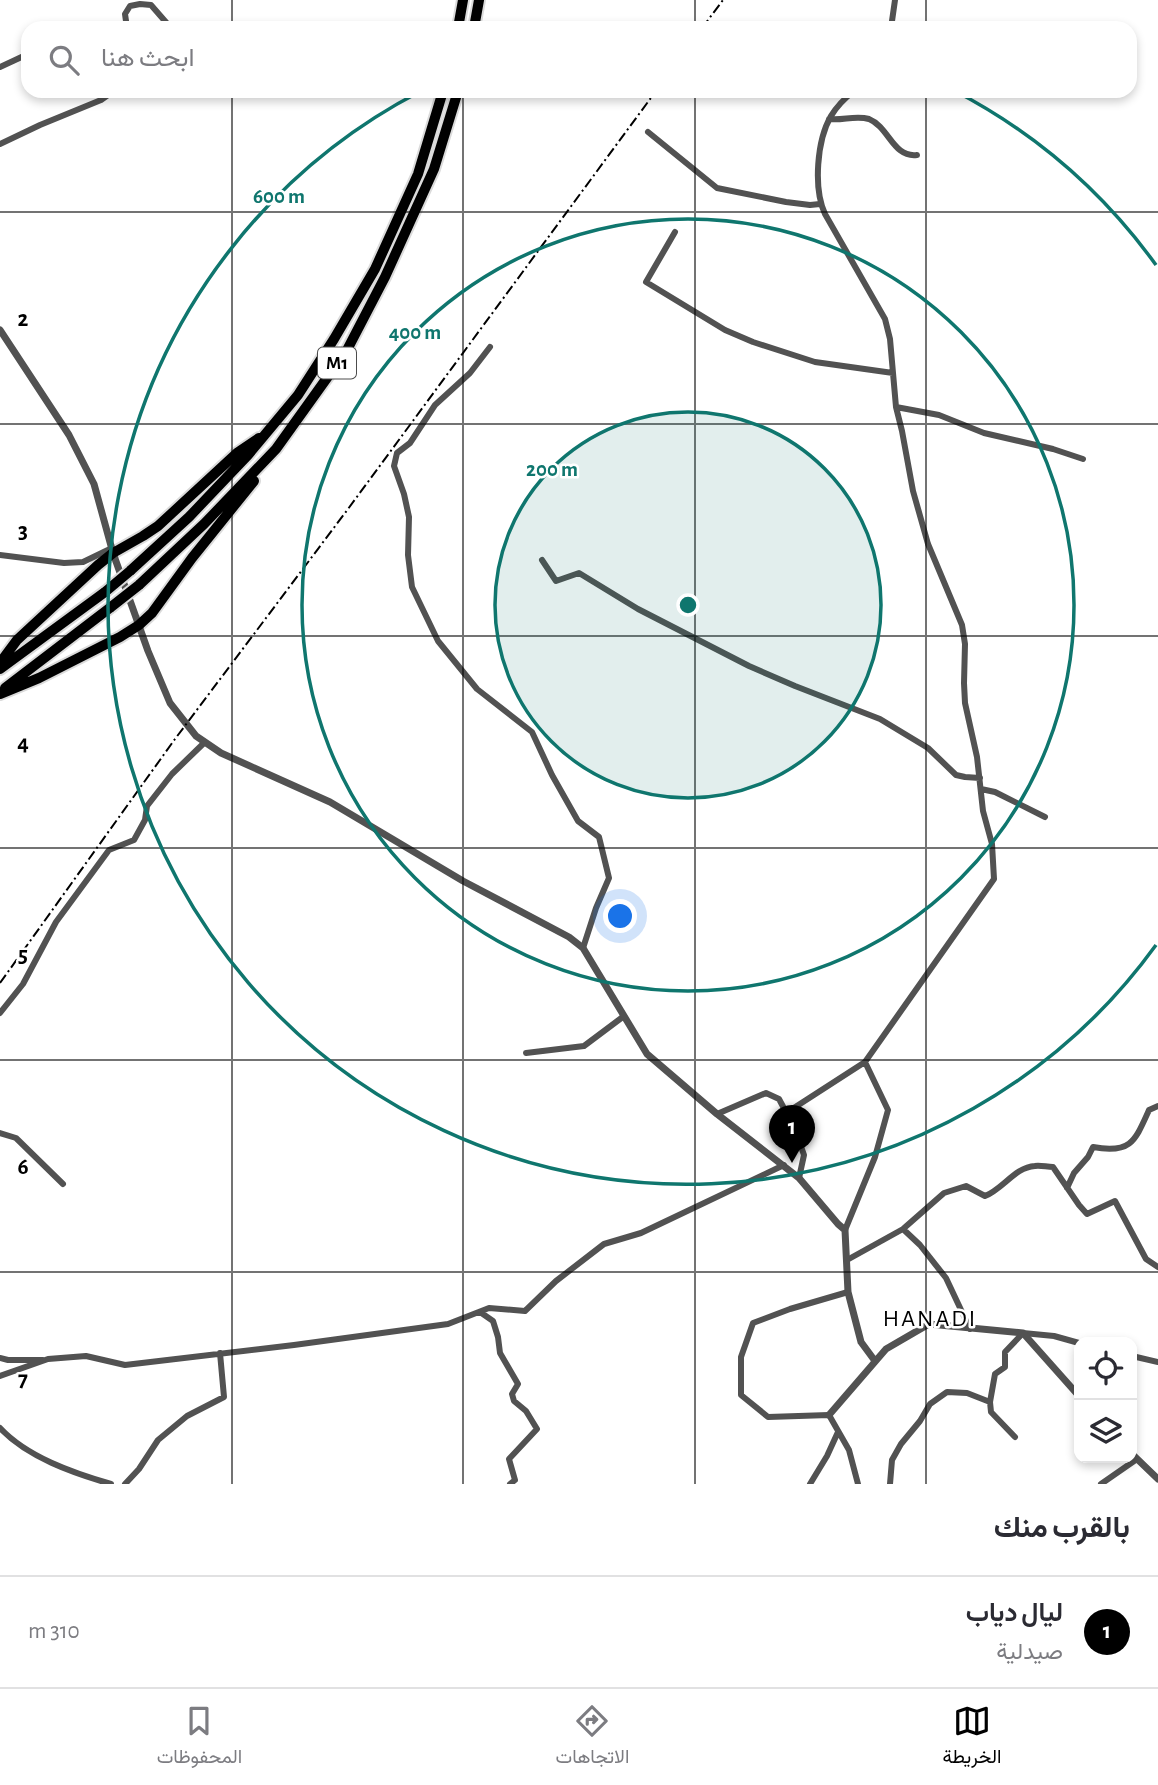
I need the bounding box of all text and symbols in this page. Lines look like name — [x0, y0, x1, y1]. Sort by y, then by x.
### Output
search box — [21, 21, 1137, 98]
icon: search — [45, 41, 83, 79]
text: ابحث هنا — [101, 45, 195, 71]
text: 600 m — [253, 186, 305, 207]
text: 2 — [18, 308, 29, 331]
text: 400 m — [389, 322, 441, 343]
road number: M1 — [318, 348, 356, 378]
text: 200 m — [526, 459, 578, 480]
text: 3 — [18, 520, 28, 543]
centre of rings — [676, 593, 700, 617]
text: 4 — [17, 732, 29, 755]
your location — [603, 899, 637, 933]
text: 5 — [18, 944, 28, 967]
pin: 1 — [769, 1105, 815, 1163]
text: 6 — [17, 1156, 29, 1179]
district label: HANADI — [883, 1307, 977, 1331]
map controls — [1074, 1337, 1137, 1463]
button: locate — [1074, 1337, 1137, 1400]
text: 7 — [18, 1368, 28, 1391]
button: layers — [1074, 1400, 1137, 1463]
text: بالقرب منك — [994, 1513, 1130, 1543]
text: ليال دياب — [966, 1600, 1063, 1626]
text: 310 m — [28, 1620, 80, 1643]
text: 1 — [1103, 1620, 1111, 1643]
text: صيدلية — [996, 1641, 1063, 1664]
tab: المحفوظات — [157, 1702, 242, 1773]
tab: الاتجاهات — [556, 1702, 629, 1773]
tab: الخريطة — [943, 1702, 1001, 1773]

